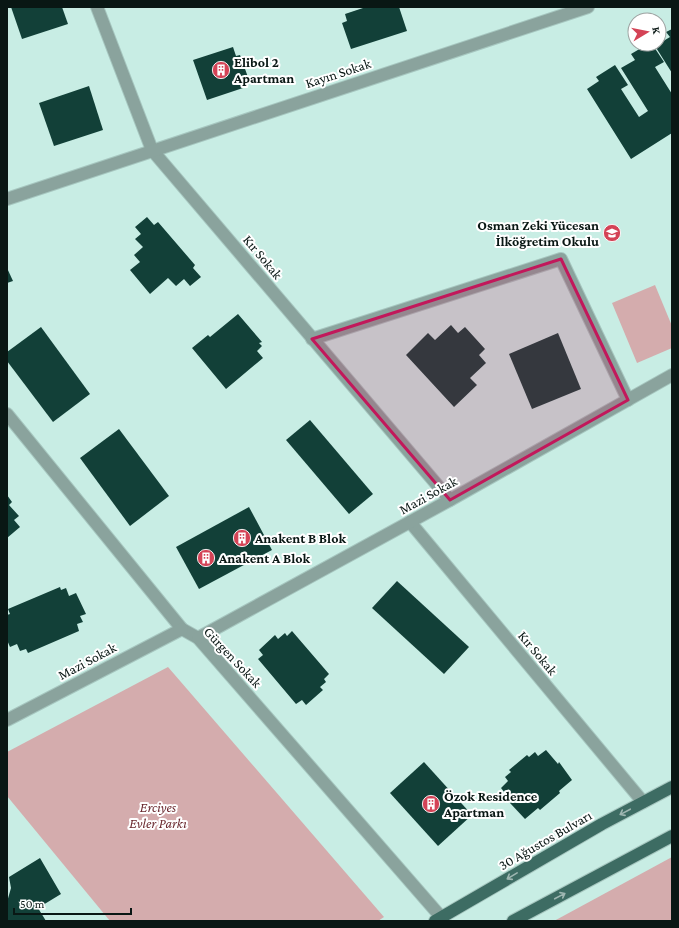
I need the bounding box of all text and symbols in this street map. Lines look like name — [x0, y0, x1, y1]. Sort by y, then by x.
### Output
north arrow — [627, 12, 667, 52]
text: K — [650, 26, 664, 36]
place label: Elibol 2 Apartman — [233, 54, 294, 86]
street label: Kayın Sokak — [303, 55, 373, 91]
building icon: Elibol 2 Apartman — [211, 60, 231, 80]
place label: Osman Zeki Yücesan İlköğretim Okulu — [477, 217, 599, 249]
school or university icon: Osman Zeki Yücesan İlköğretim Okulu — [602, 223, 622, 243]
street label: Kır Sokak — [240, 232, 286, 283]
street label: Mazi Sokak — [396, 472, 460, 517]
building icon: Anakent B Blok — [232, 528, 252, 548]
place label: Anakent B Blok — [254, 530, 346, 546]
building icon: Anakent A Blok — [196, 548, 216, 568]
place label: Anakent A Blok — [218, 550, 311, 566]
street label: Gürgen Sokak — [201, 623, 265, 691]
street label: Kır Sokak — [515, 628, 561, 679]
street label: Mazi Sokak — [55, 639, 119, 683]
place label: Özok Residence Apartman — [443, 788, 538, 820]
building icon: Özok Residence Apartman — [421, 794, 441, 814]
park label: Erciyes Evler Parkı — [129, 799, 187, 831]
street label: 30 Ağustos Bulvarı — [496, 807, 595, 873]
one-way arrow — [619, 808, 631, 816]
one-way arrow — [506, 873, 518, 881]
scale bar — [14, 890, 131, 916]
one-way arrow — [553, 892, 565, 899]
text: 50 m — [20, 897, 45, 911]

